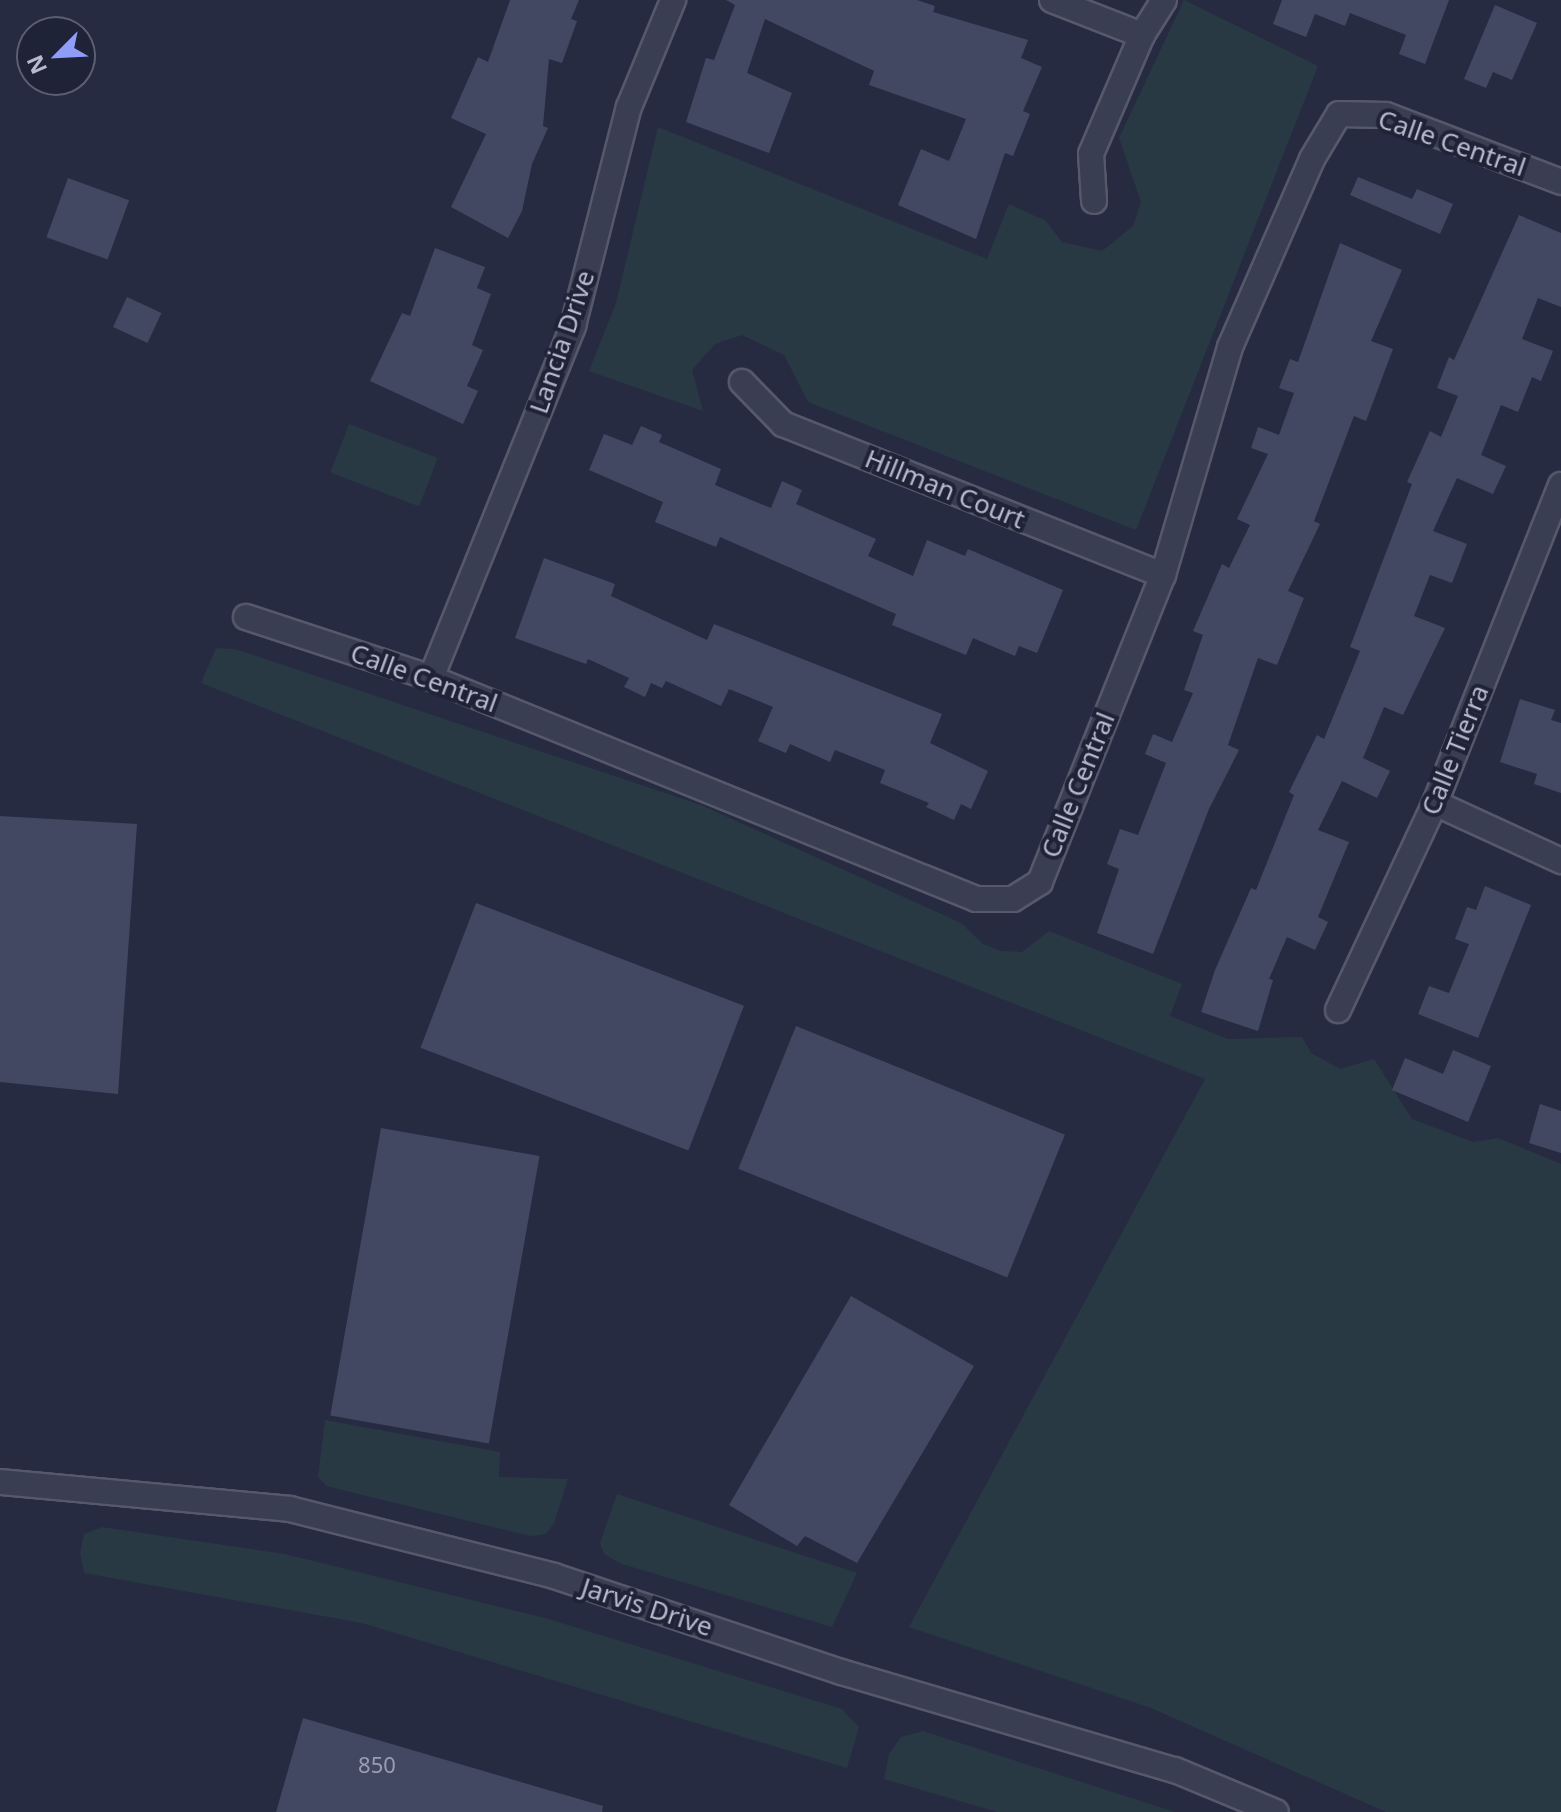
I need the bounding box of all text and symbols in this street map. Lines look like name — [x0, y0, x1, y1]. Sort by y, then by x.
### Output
north arrow — [16, 16, 96, 96]
text: N — [19, 51, 53, 79]
street label: Calle Central — [1374, 103, 1530, 183]
street label: Lancia Drive — [523, 266, 601, 418]
street label: Hillman Court — [861, 443, 1029, 535]
street label: Calle Central — [346, 637, 502, 719]
street label: Calle Tierra — [1415, 681, 1495, 819]
street label: Calle Central — [1035, 708, 1121, 862]
street label: Jarvis Drive — [578, 1571, 716, 1643]
house number: 850 — [358, 1752, 396, 1778]

